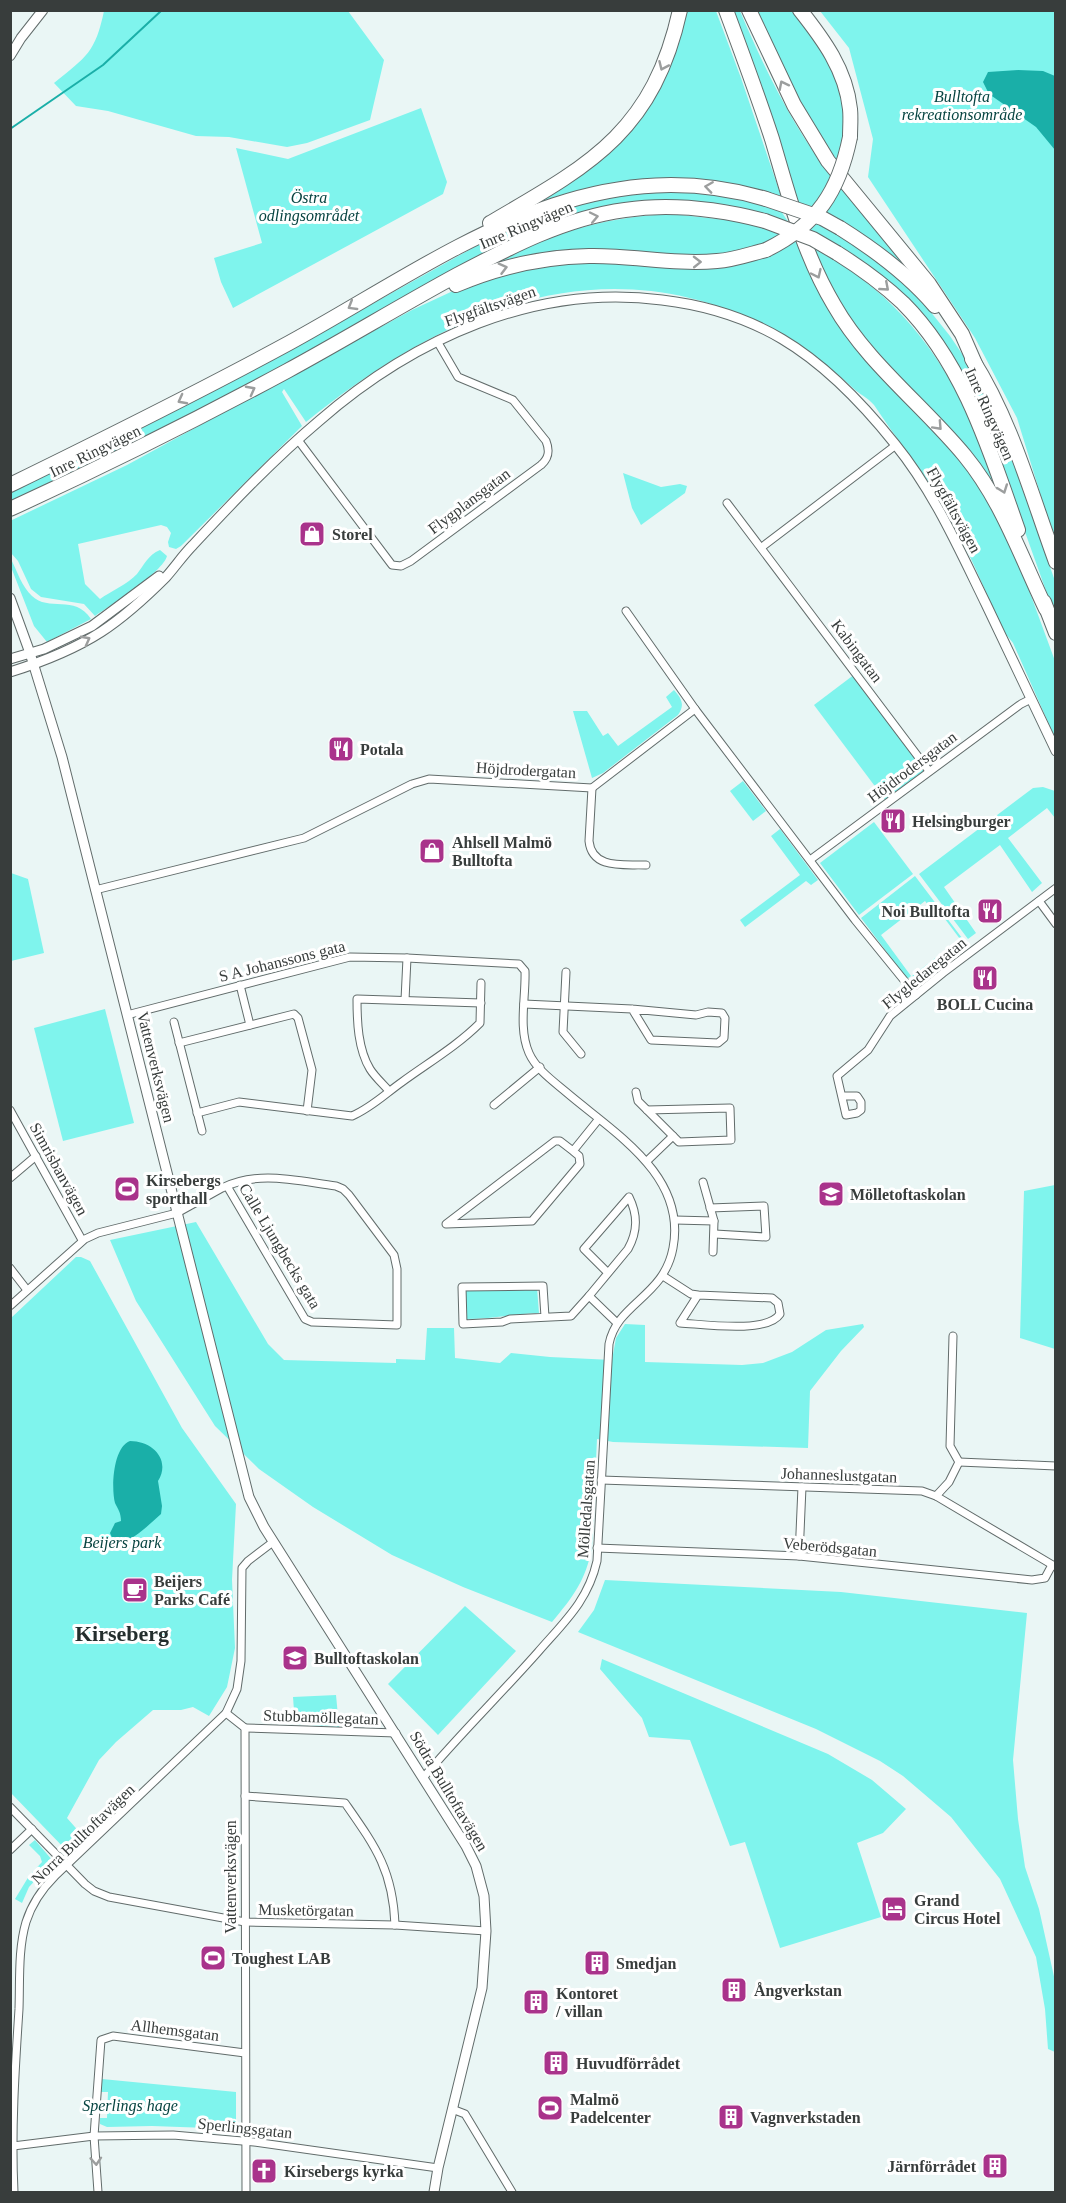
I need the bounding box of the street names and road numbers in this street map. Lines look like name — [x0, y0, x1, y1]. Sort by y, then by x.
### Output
street label: Inre Ringvägen — [477, 198, 575, 253]
street label: Flygfältsvägen — [442, 282, 538, 330]
street label: Inre Ringvägen — [961, 365, 1018, 463]
street label: Inre Ringvägen — [47, 422, 144, 481]
street label: Flygfältsvägen — [923, 464, 984, 556]
street label: Flygplansgatan — [425, 465, 514, 538]
street label: Kabingatan — [827, 616, 886, 686]
street label: Höjdrodersgatan — [864, 728, 960, 807]
street label: Höjdrodergatan — [476, 759, 576, 782]
street label: Flygledaregatan — [879, 934, 970, 1013]
street label: S A Johanssons gata — [217, 937, 347, 986]
street label: Vattenverksvägen — [133, 1010, 178, 1124]
street label: Simrisbanvägen — [26, 1120, 91, 1219]
street label: Calle Ljungbecks gata — [235, 1180, 324, 1312]
street label: Mölledalsgatan — [574, 1459, 599, 1559]
street label: Johanneslustgatan — [780, 1464, 897, 1487]
street label: Veberödsgatan — [782, 1534, 878, 1561]
street label: Stubbamöllegatan — [263, 1706, 379, 1729]
street label: Södra Bulltoftavägen — [406, 1728, 491, 1854]
street label: Norra Bulltoftavägen — [28, 1781, 139, 1888]
street label: Vattenverksvägen — [222, 1820, 240, 1934]
street label: Musketörgatan — [258, 1901, 354, 1920]
street label: Allhemsgatan — [130, 2016, 220, 2045]
street label: Sperlingsgatan — [197, 2115, 293, 2142]

